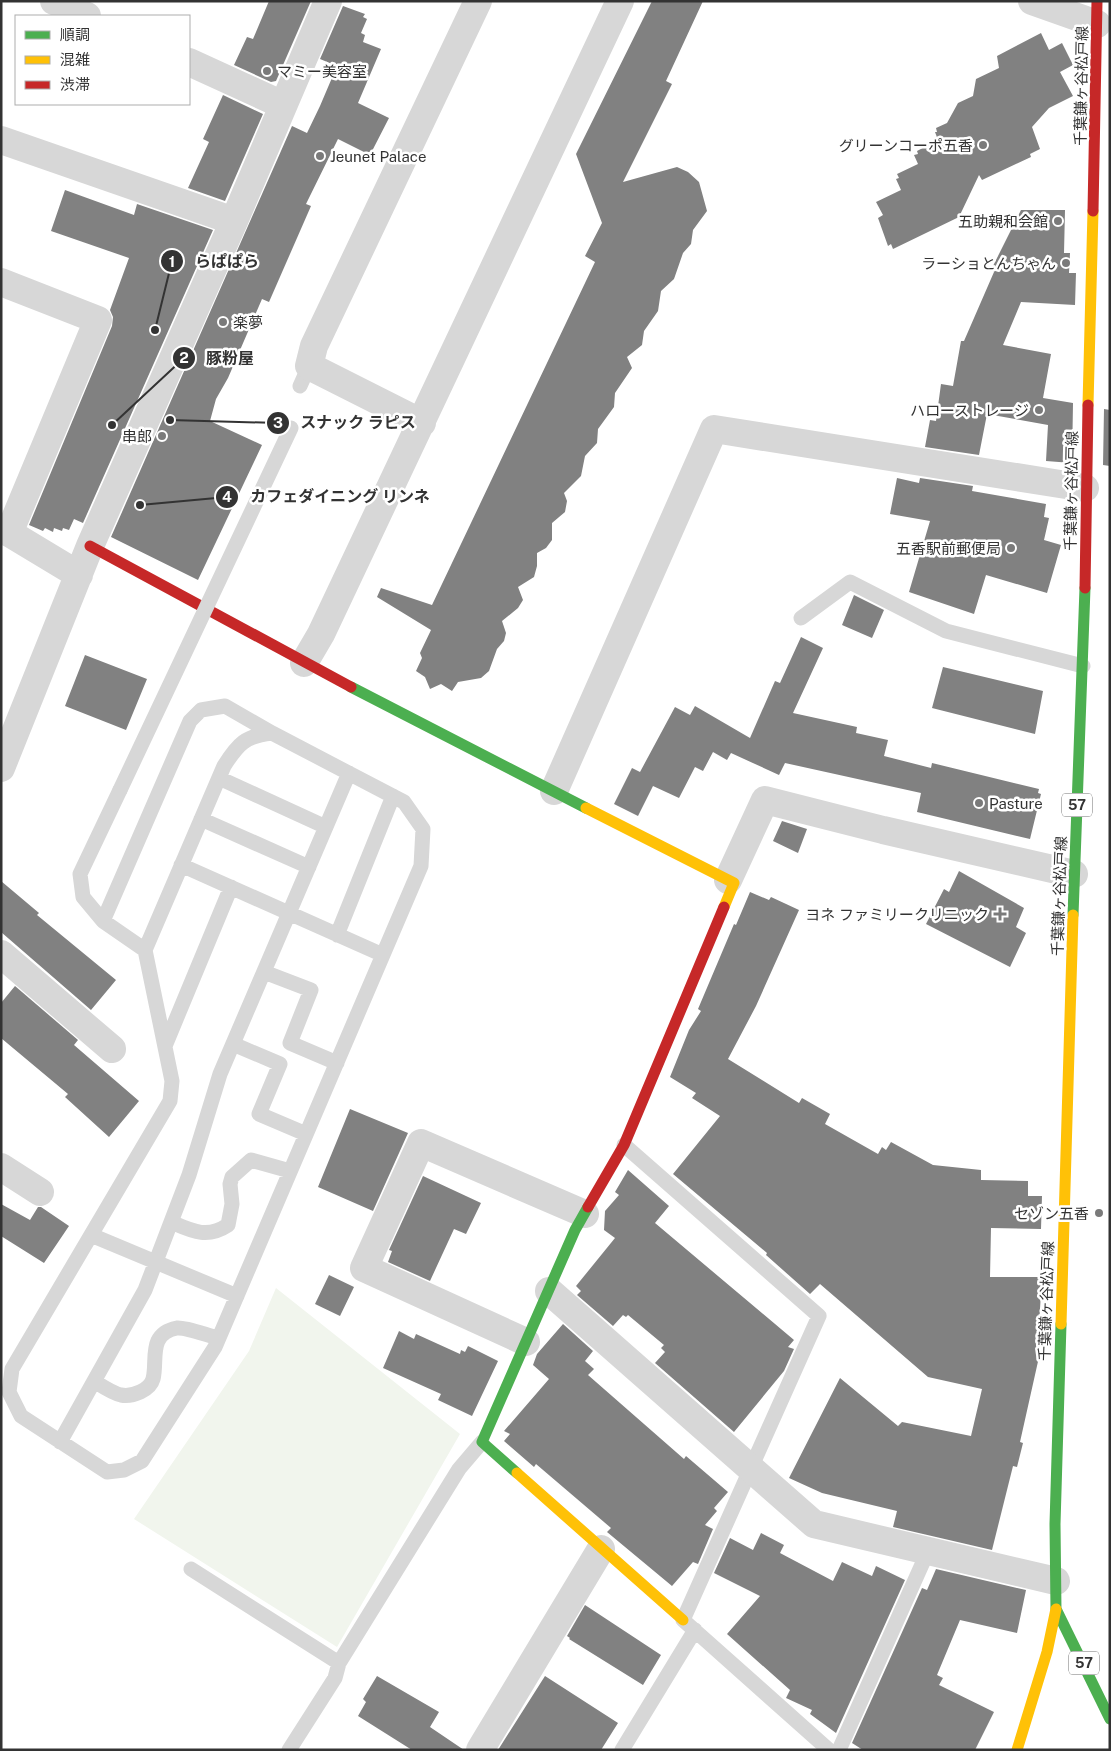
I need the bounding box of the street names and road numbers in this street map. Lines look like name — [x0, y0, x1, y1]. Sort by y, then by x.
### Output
street label: 千葉鎌ヶ谷松戸線 — [1071, 26, 1091, 146]
street label: 千葉鎌ヶ谷松戸線 — [1061, 431, 1081, 551]
road number: 57 — [1062, 794, 1092, 816]
street label: 千葉鎌ヶ谷松戸線 — [1048, 836, 1070, 956]
street label: 千葉鎌ヶ谷松戸線 — [1035, 1241, 1057, 1361]
road number: 57 — [1069, 1652, 1099, 1675]

